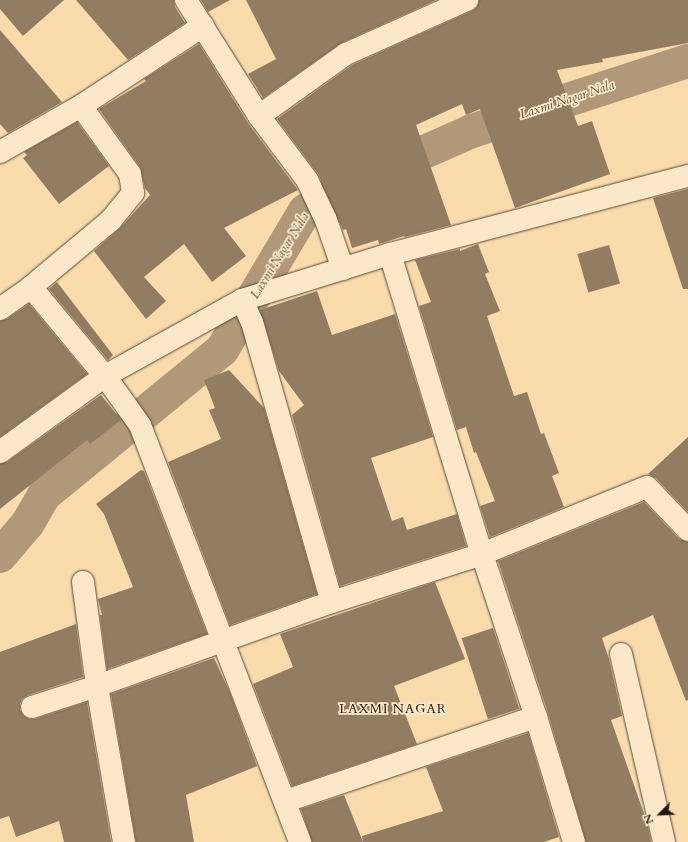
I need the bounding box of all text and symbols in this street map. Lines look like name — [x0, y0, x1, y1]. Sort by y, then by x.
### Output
water label: Laxmi Nagar Nala — [518, 77, 616, 123]
water label: Laxmi Nagar Nala — [247, 210, 313, 302]
district label: LAXMI NAGAR — [339, 701, 447, 717]
north arrow — [640, 794, 680, 834]
text: N — [640, 812, 657, 827]

